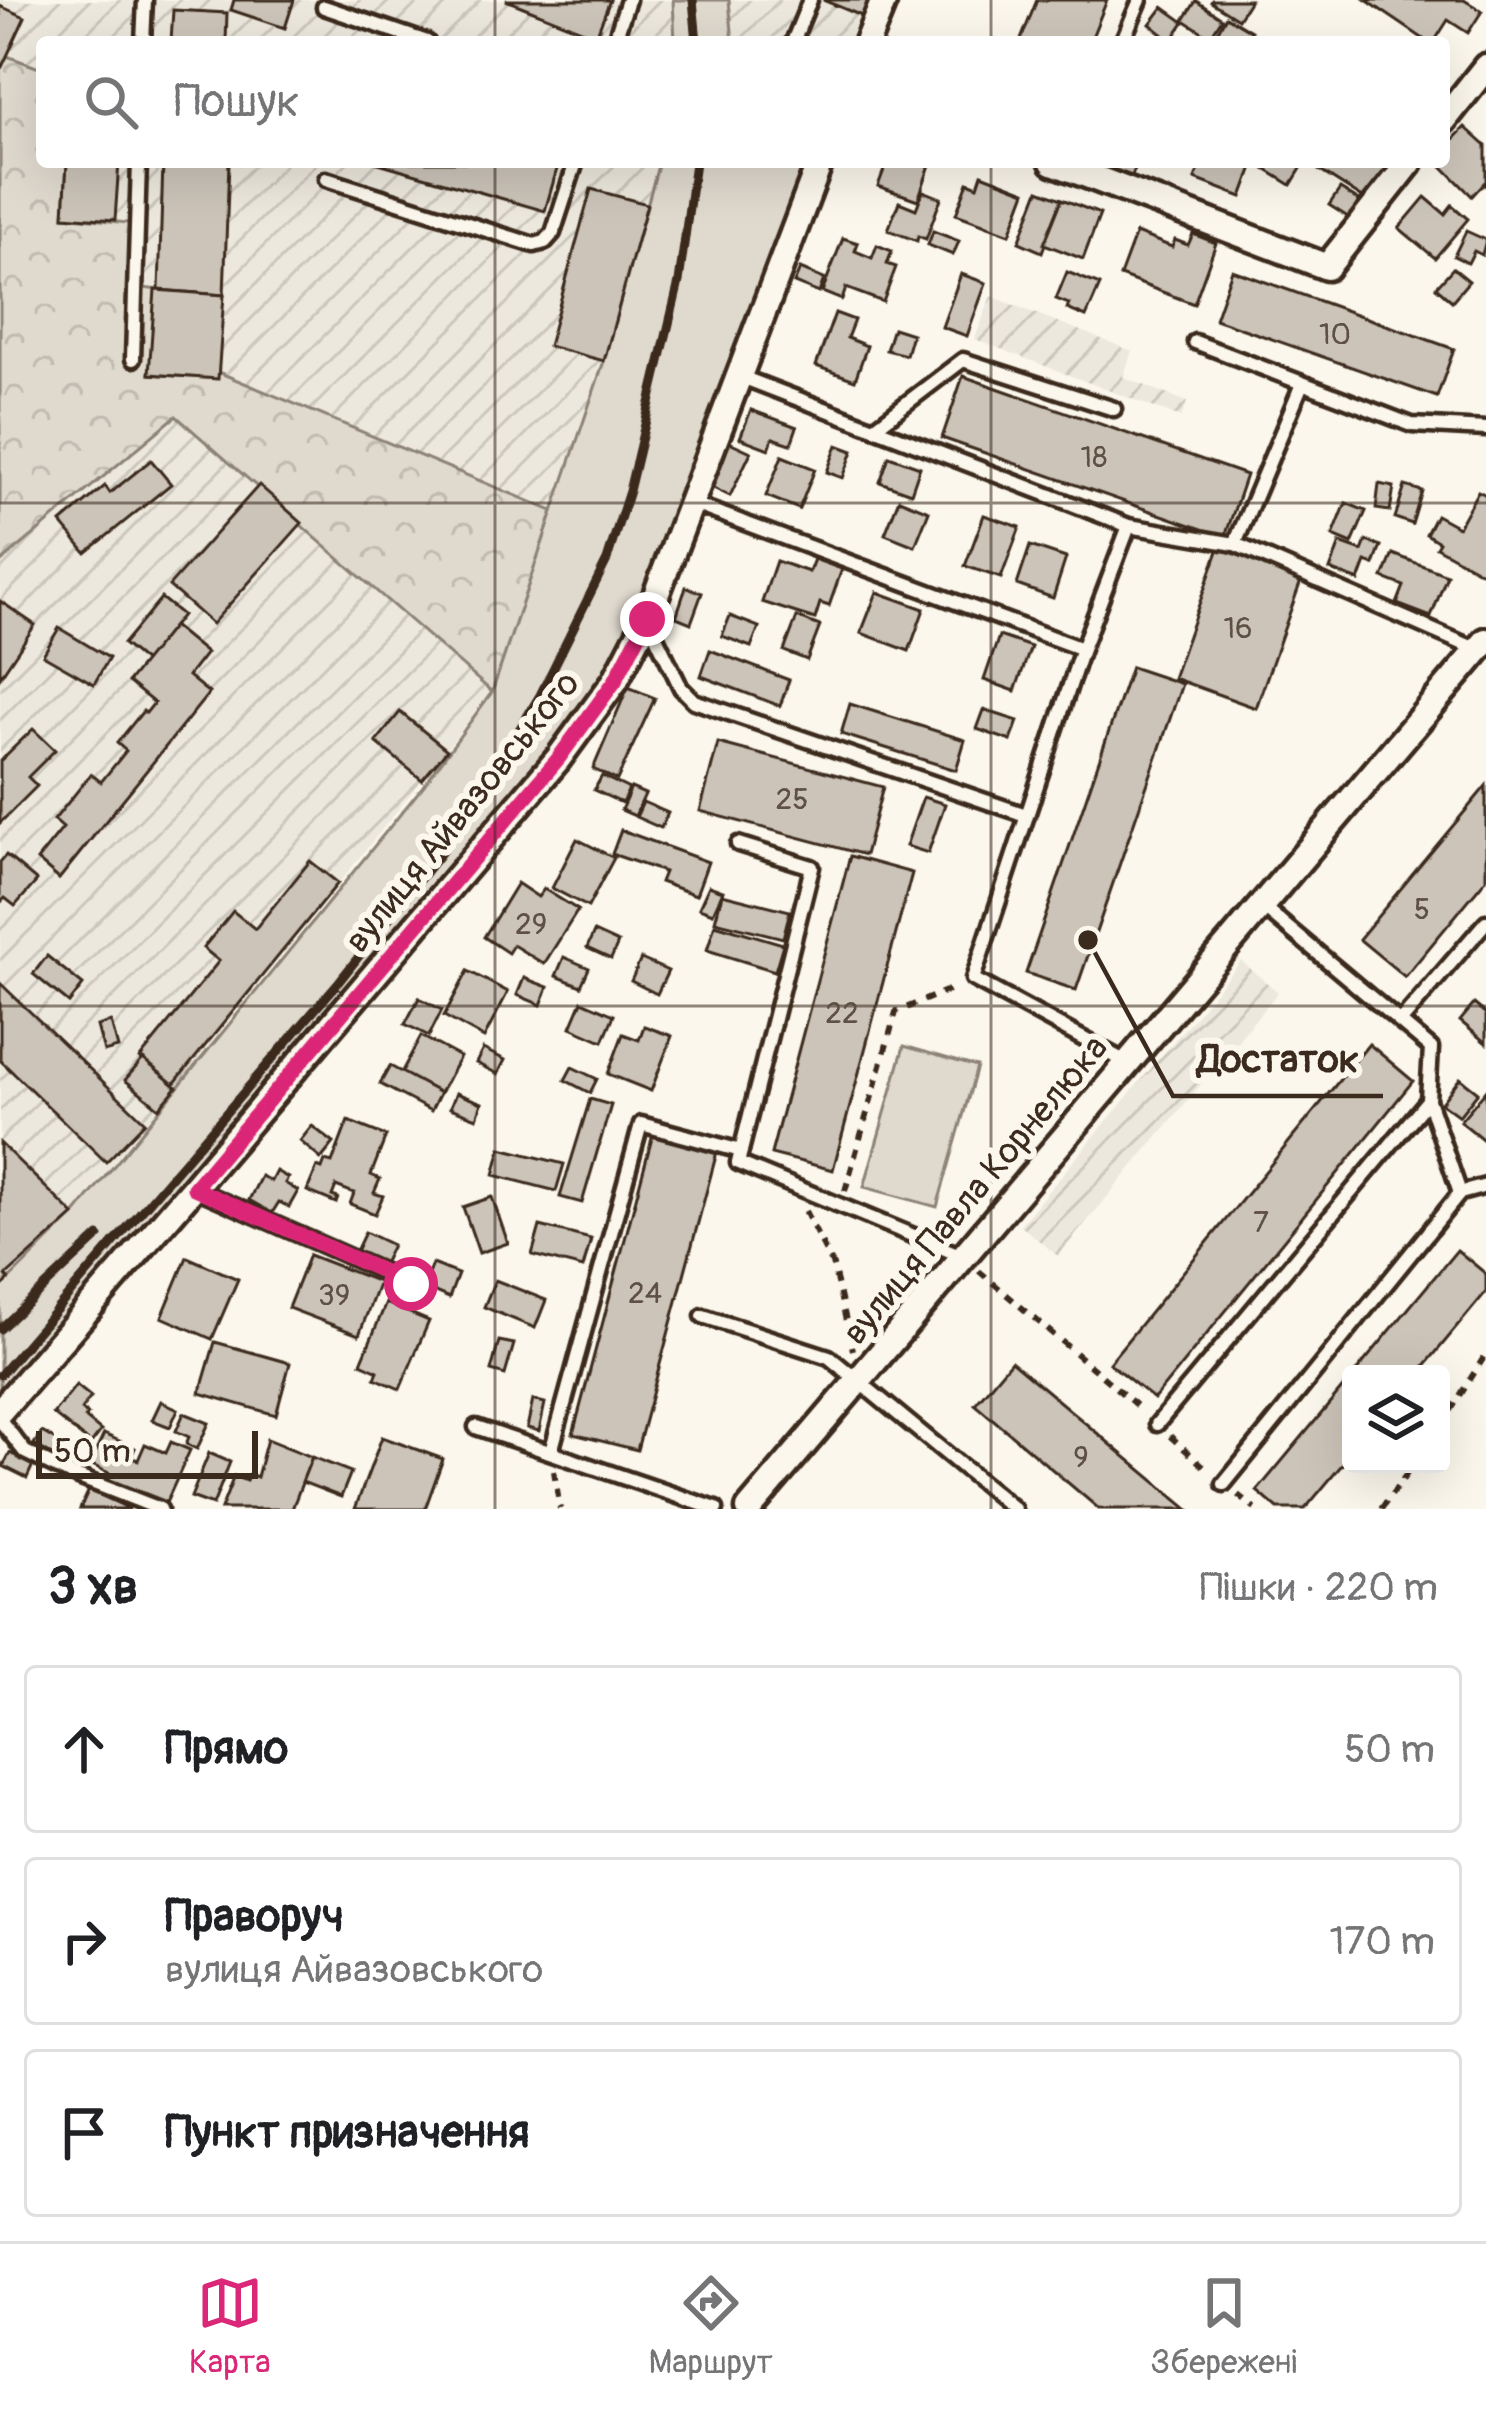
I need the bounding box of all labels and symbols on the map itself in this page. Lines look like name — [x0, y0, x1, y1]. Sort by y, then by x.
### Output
house number: 10 — [1319, 316, 1351, 353]
house number: 18 — [1081, 439, 1107, 476]
route end — [620, 592, 674, 646]
house number: 16 — [1223, 610, 1253, 647]
street label: вулиця Айвазовського — [335, 662, 590, 962]
house number: 25 — [775, 781, 809, 818]
house number: 5 — [1414, 891, 1430, 928]
house number: 29 — [515, 906, 547, 943]
house number: 22 — [825, 995, 859, 1032]
callout: Достаток — [1173, 1021, 1383, 1096]
street label: вулиця Павла Корнелюка — [833, 1026, 1118, 1354]
text: Достаток — [1195, 1035, 1359, 1084]
house number: 7 — [1253, 1204, 1269, 1241]
route start — [384, 1257, 438, 1311]
house number: 24 — [628, 1275, 662, 1312]
house number: 39 — [318, 1277, 350, 1314]
scale bar — [36, 1425, 258, 1478]
house number: 9 — [1073, 1439, 1089, 1476]

